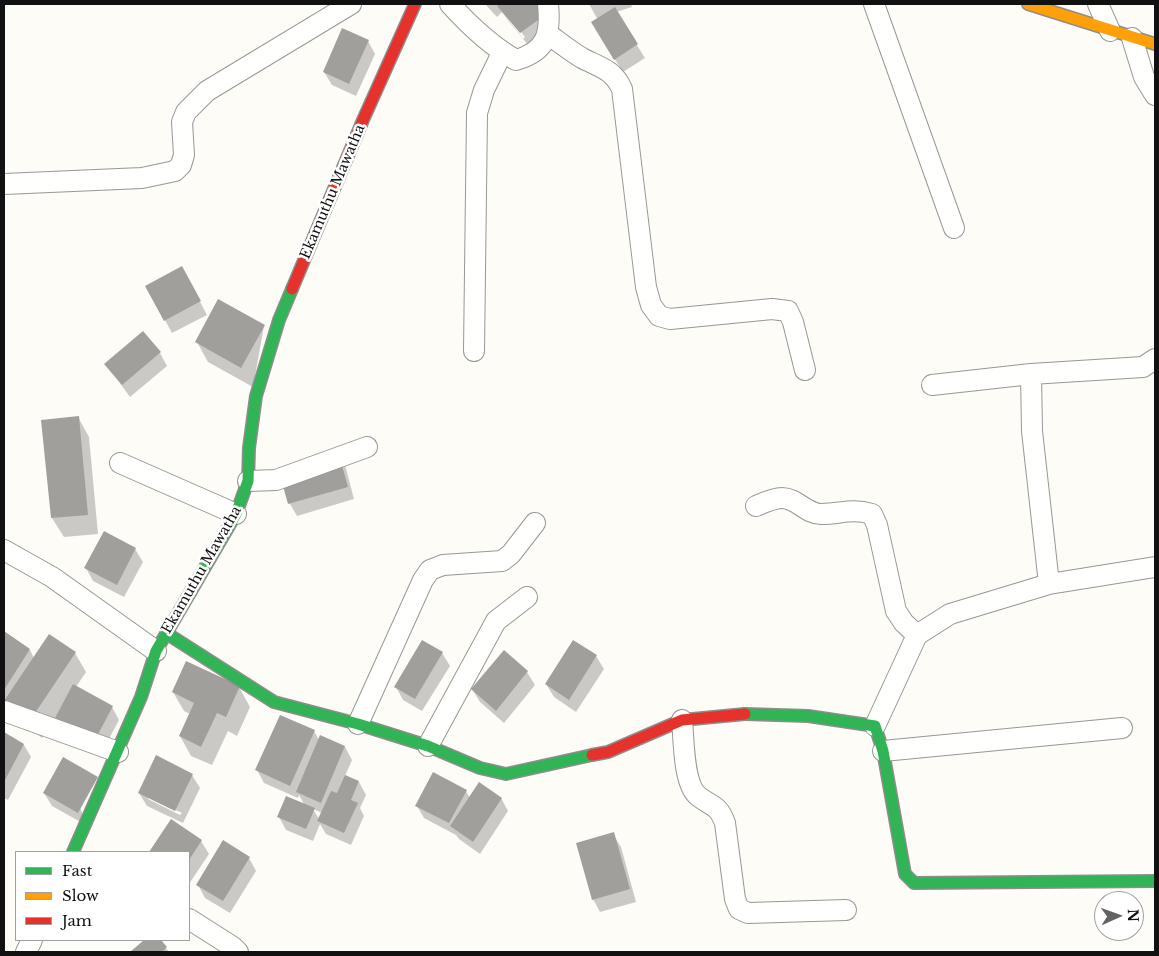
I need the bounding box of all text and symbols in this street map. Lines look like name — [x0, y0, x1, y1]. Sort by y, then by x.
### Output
street label: Ekamuthu Mawatha — [297, 122, 369, 262]
street label: Ekamuthu Mawatha — [159, 503, 245, 637]
legend — [15, 851, 190, 941]
text: Fast — [62, 861, 92, 880]
text: Slow — [62, 886, 99, 905]
north arrow — [1094, 891, 1144, 941]
text: N — [1124, 909, 1142, 922]
text: Jam — [62, 911, 92, 930]

